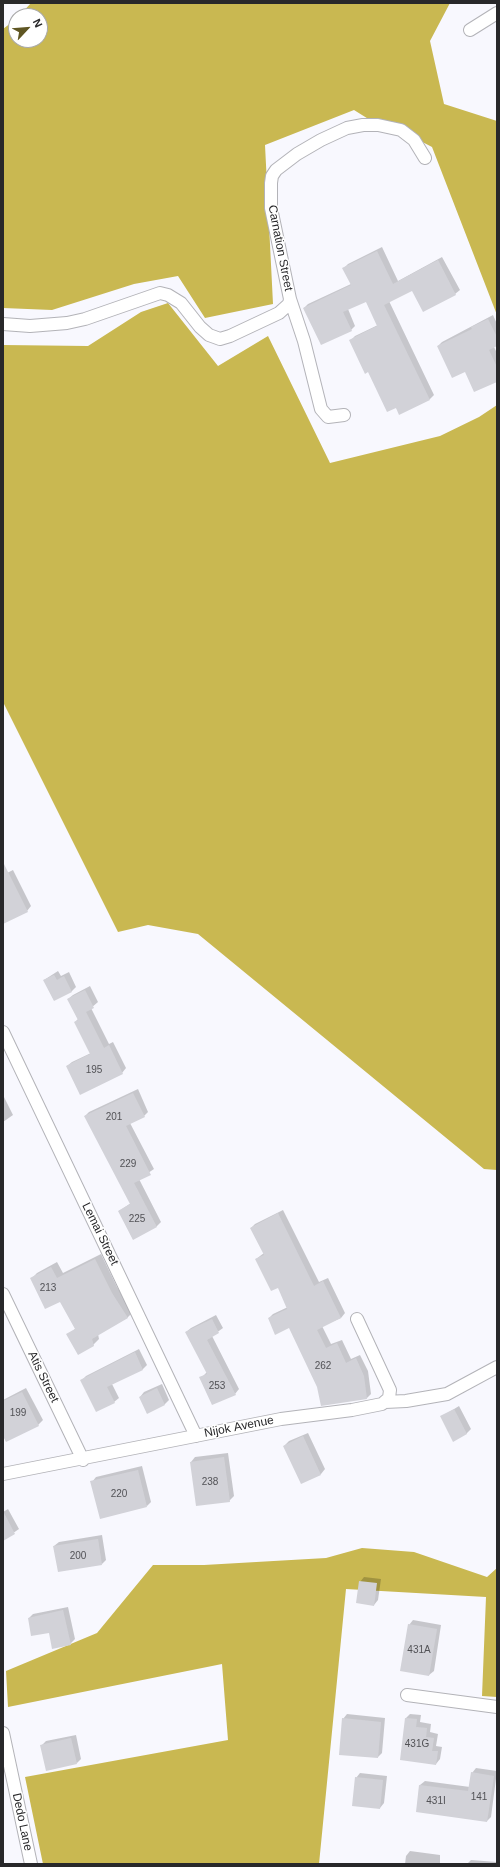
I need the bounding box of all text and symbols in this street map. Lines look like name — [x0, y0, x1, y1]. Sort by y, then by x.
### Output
north arrow — [8, 8, 48, 48]
text: N — [31, 17, 45, 29]
street label: Carnation Street — [265, 204, 295, 292]
house number: 195 — [86, 1064, 102, 1076]
house number: 201 — [106, 1111, 122, 1123]
house number: 229 — [120, 1158, 136, 1170]
street label: Lemai Street — [79, 1200, 121, 1268]
house number: 225 — [129, 1213, 145, 1225]
house number: 213 — [40, 1282, 56, 1294]
street label: Atis Street — [24, 1349, 62, 1405]
house number: 262 — [315, 1360, 331, 1372]
house number: 253 — [209, 1380, 225, 1392]
house number: 199 — [10, 1407, 26, 1419]
street label: Nijok Avenue — [203, 1413, 275, 1441]
house number: 238 — [202, 1476, 218, 1488]
house number: 220 — [111, 1488, 127, 1500]
house number: 200 — [70, 1550, 86, 1562]
house number: 431A — [407, 1644, 431, 1656]
house number: 431G — [405, 1738, 429, 1750]
house number: 141 — [471, 1791, 487, 1803]
street label: Dedo Lane — [9, 1792, 35, 1852]
house number: 431I — [426, 1795, 446, 1807]

